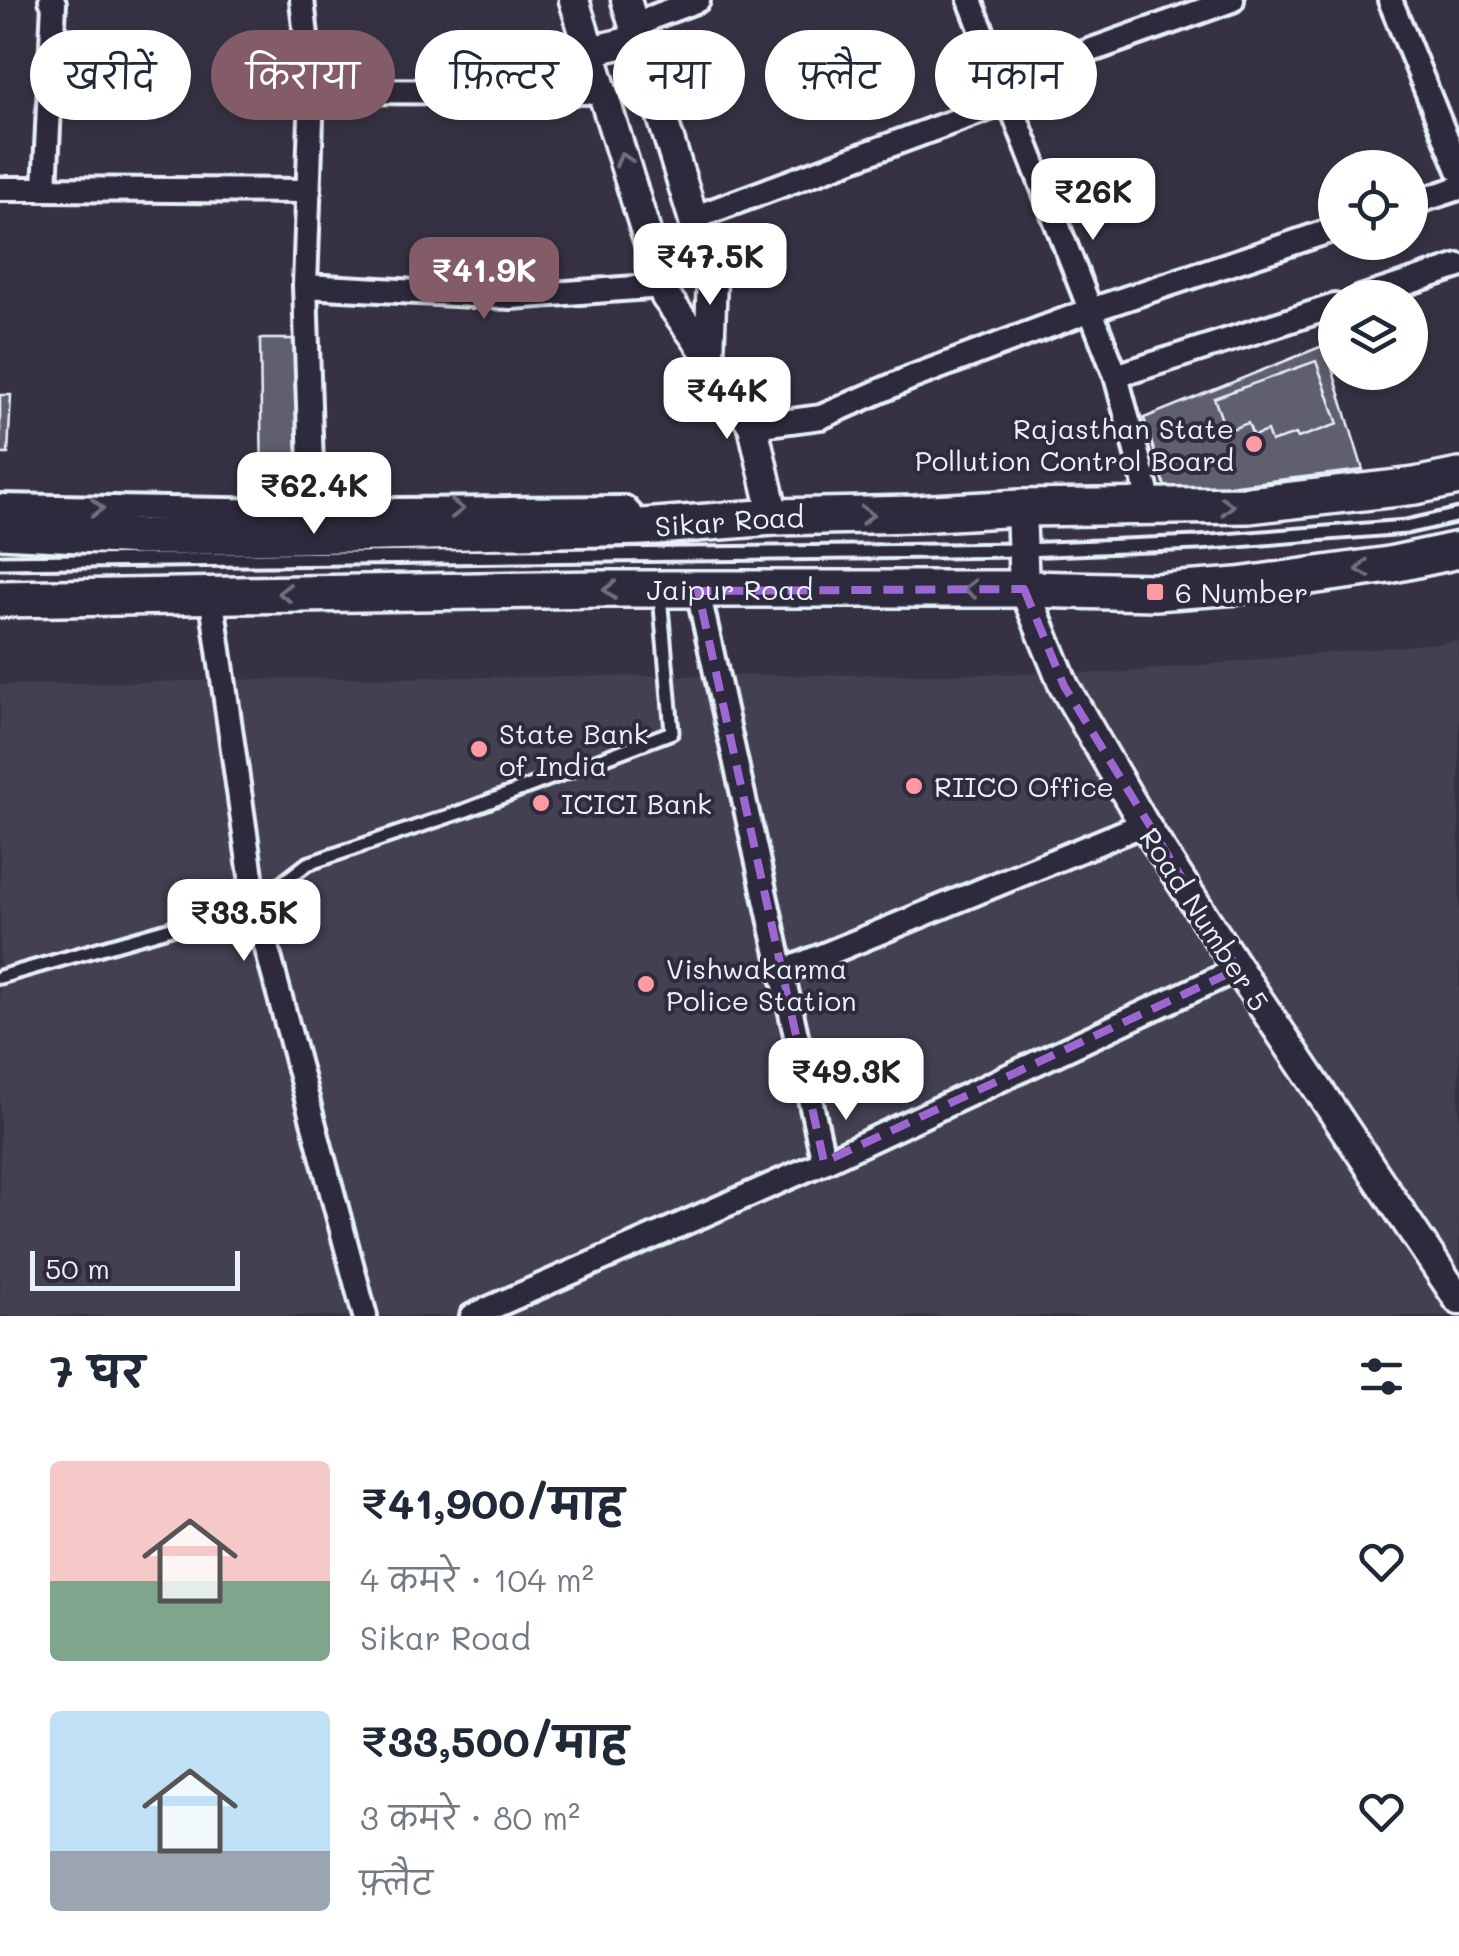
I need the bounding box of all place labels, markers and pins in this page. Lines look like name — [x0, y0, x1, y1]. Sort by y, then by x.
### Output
pin: ₹26K — [1034, 158, 1152, 243]
pin: ₹47.5K — [629, 223, 791, 308]
pin: ₹41.9K — [403, 237, 565, 322]
pin: ₹44K — [668, 357, 786, 442]
place label: Rajasthan State Pollution Control Board — [915, 410, 1234, 478]
marker: Rajasthan State Pollution Control Board — [1243, 433, 1265, 455]
pin: ₹62.4K — [233, 452, 395, 537]
place label: 6 Number — [1175, 574, 1308, 610]
marker: 6 Number — [1144, 581, 1166, 603]
place label: State Bank of India — [499, 715, 648, 783]
marker: State Bank of India — [468, 738, 490, 760]
place label: RIICO Office — [934, 768, 1114, 804]
marker: RIICO Office — [903, 775, 925, 797]
place label: ICICI Bank — [561, 785, 712, 821]
marker: ICICI Bank — [530, 792, 552, 814]
pin: ₹33.5K — [163, 879, 325, 964]
place label: Vishwakarma Police Station — [666, 950, 857, 1018]
marker: Vishwakarma Police Station — [635, 973, 657, 995]
pin: ₹49.3K — [765, 1038, 927, 1123]

